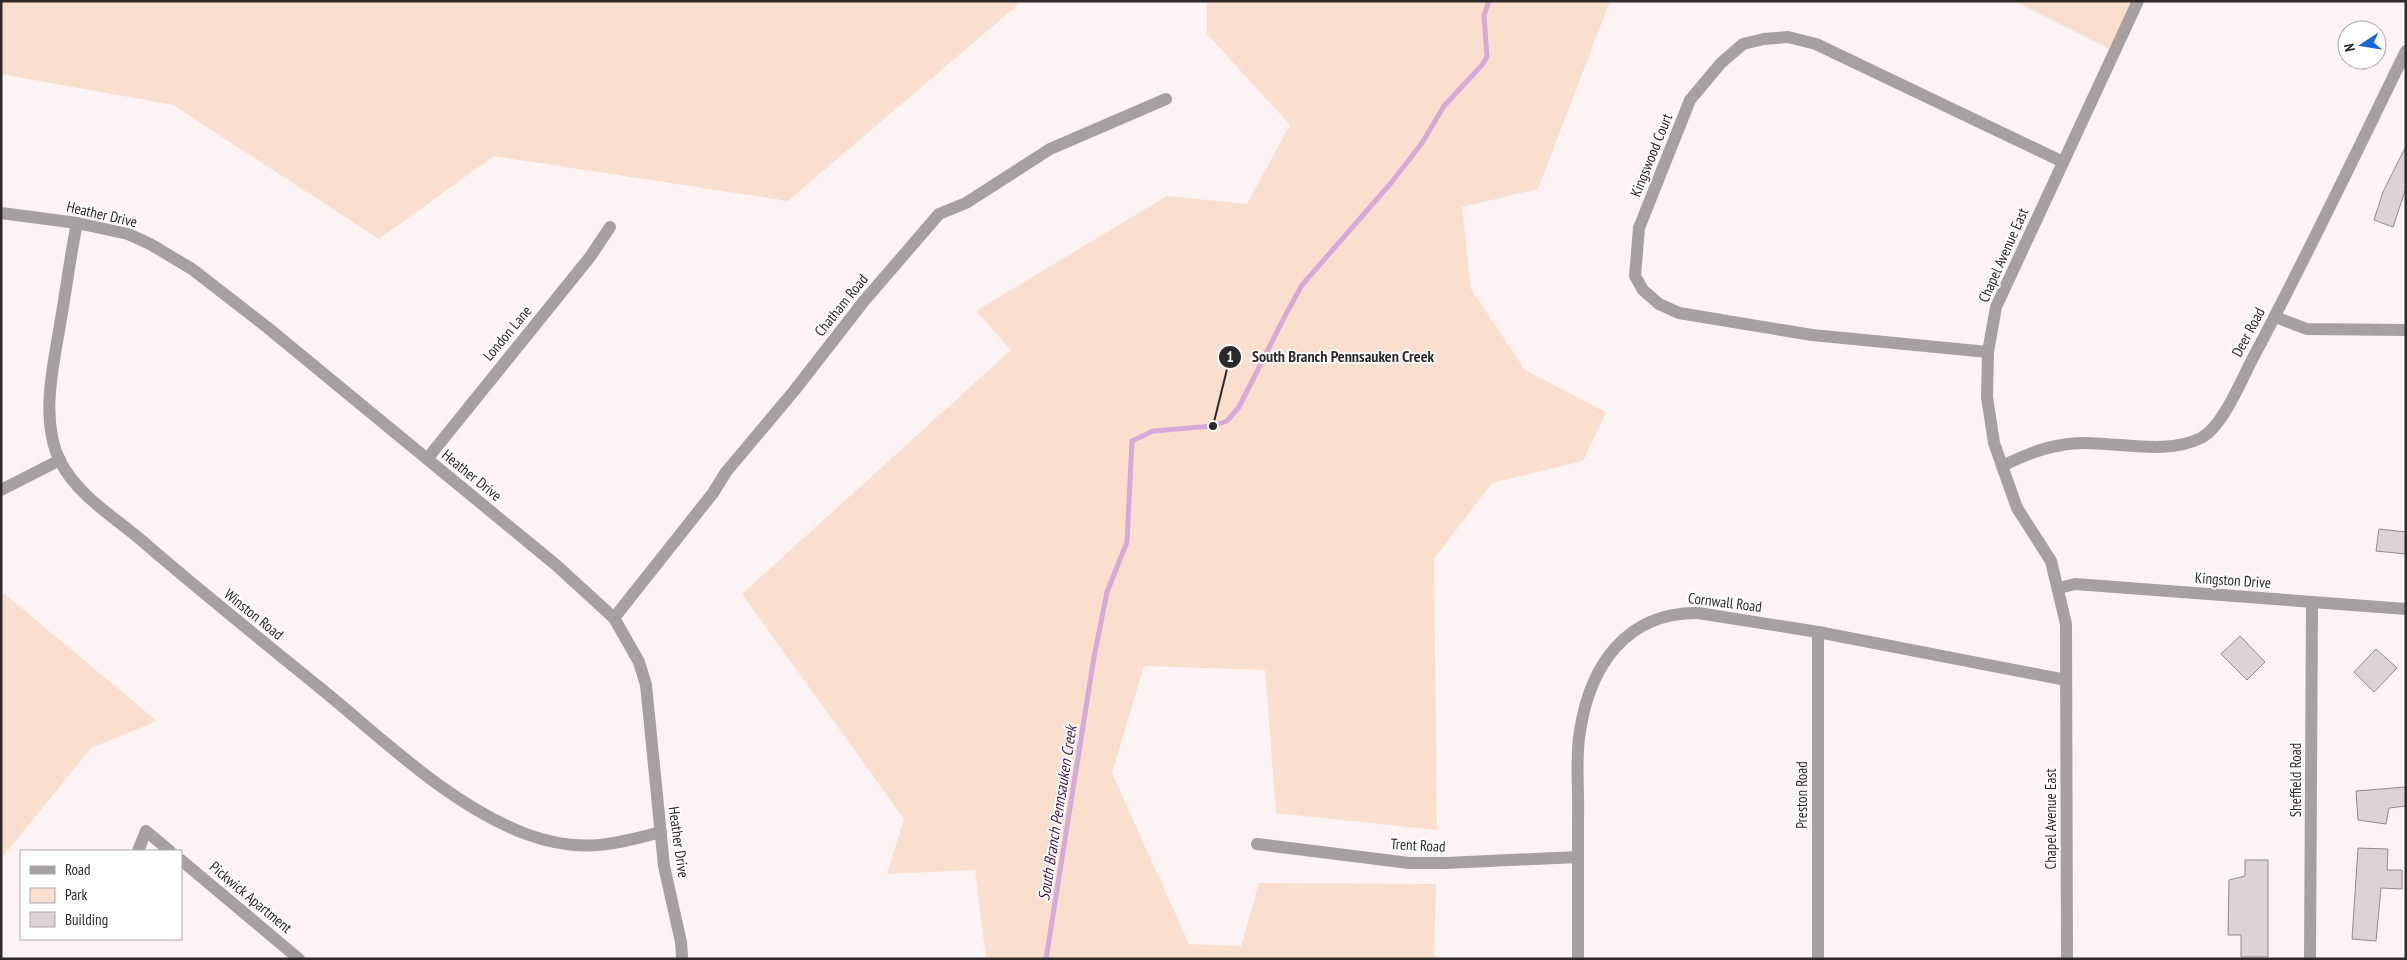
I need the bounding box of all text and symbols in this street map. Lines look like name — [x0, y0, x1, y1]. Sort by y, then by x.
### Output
north arrow — [2337, 20, 2387, 70]
text: N — [2340, 42, 2359, 53]
street label: Kingswood Court — [1626, 111, 1676, 199]
street label: Heather Drive — [65, 197, 139, 231]
street label: Chapel Avenue East — [1974, 205, 2032, 305]
street label: Chatham Road — [810, 270, 872, 340]
street label: London Lane — [478, 302, 536, 364]
street label: Deer Road — [2227, 304, 2269, 360]
callout: South Branch Pennsauken Creek — [1217, 341, 1445, 372]
text: South Branch Pennsauken Creek — [1252, 346, 1435, 366]
text: 1 — [1226, 347, 1234, 366]
street label: Heather Drive — [438, 445, 506, 505]
street label: Kingston Drive — [2194, 568, 2272, 592]
street label: Winston Road — [220, 584, 288, 644]
street label: Cornwall Road — [1687, 588, 1763, 616]
water label: South Branch Pennsauken Creek — [1033, 722, 1081, 902]
street label: Sheffield Road — [2286, 743, 2305, 817]
street label: Preston Road — [1792, 761, 1811, 829]
street label: Chapel Avenue East — [2041, 768, 2060, 870]
street label: Heather Drive — [665, 805, 693, 879]
street label: Trent Road — [1390, 834, 1446, 856]
legend — [20, 850, 182, 940]
street label: Pickwick Apartment — [206, 857, 296, 937]
text: Road — [65, 860, 91, 879]
text: Park — [65, 885, 87, 904]
text: Building — [65, 910, 108, 929]

